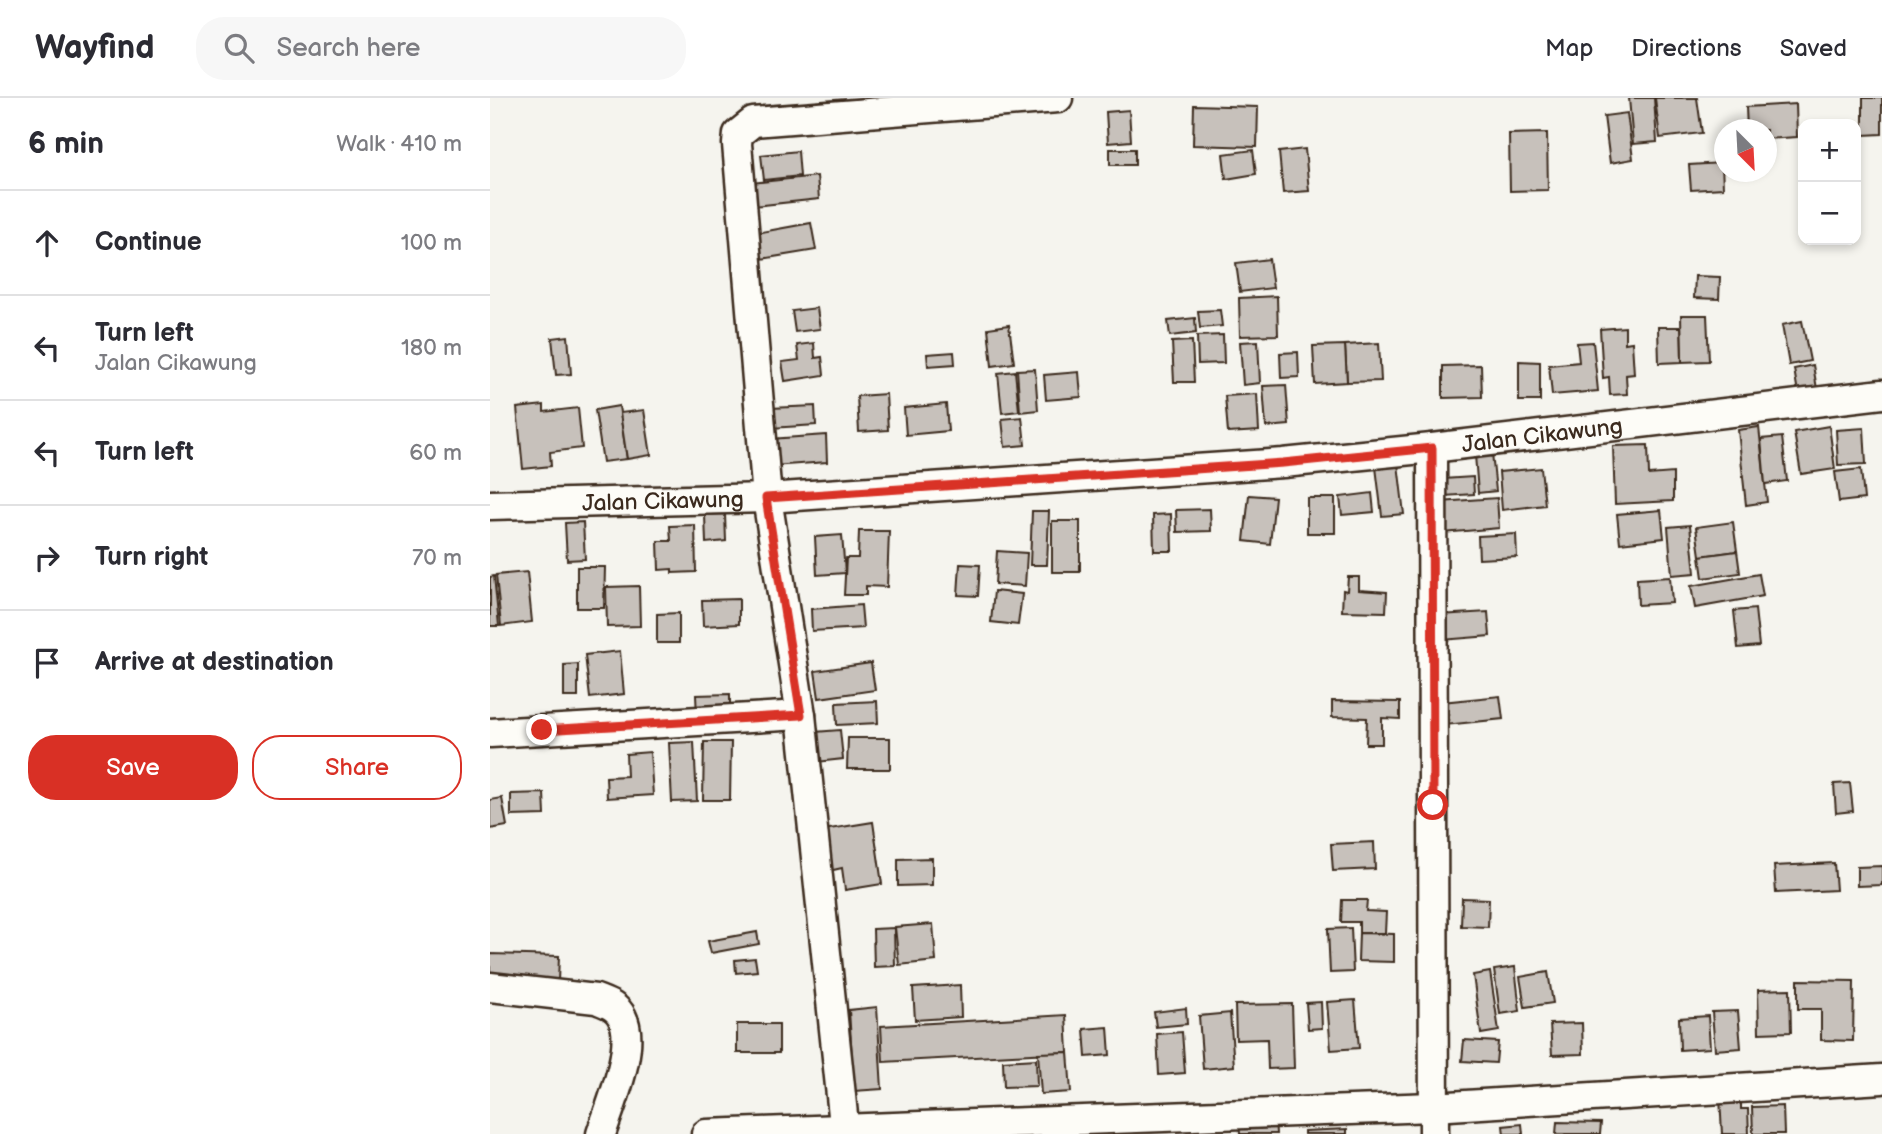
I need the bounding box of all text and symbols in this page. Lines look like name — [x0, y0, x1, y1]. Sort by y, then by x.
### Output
search box — [196, 17, 686, 80]
text: Wayfind — [35, 28, 154, 68]
icon: search — [220, 29, 258, 67]
text: Search here — [276, 33, 421, 64]
text: Map — [1545, 34, 1593, 63]
text: Directions — [1631, 34, 1742, 63]
text: Saved — [1780, 34, 1847, 63]
north arrow — [1714, 119, 1777, 182]
map controls — [1798, 119, 1861, 245]
button: + — [1798, 119, 1861, 182]
text: 6 min — [28, 126, 104, 162]
text: Walk · 410 m — [336, 130, 462, 158]
button: − — [1798, 182, 1861, 245]
icon: ahead — [28, 224, 66, 262]
text: Continue — [95, 227, 202, 258]
text: 100 m — [401, 229, 462, 257]
text: Turn left — [95, 318, 194, 349]
icon: left — [28, 329, 66, 367]
text: 180 m — [401, 334, 462, 362]
text: Jalan Cikawung — [95, 349, 257, 377]
street label: Jalan Cikawung — [1460, 412, 1624, 459]
icon: left — [28, 434, 66, 472]
text: Turn left — [95, 437, 194, 468]
text: 60 m — [409, 439, 462, 467]
street label: Jalan Cikawung — [582, 486, 744, 518]
icon: right — [28, 539, 66, 577]
text: Turn right — [95, 542, 208, 573]
text: 70 m — [412, 544, 462, 572]
icon: arrive — [28, 644, 66, 682]
text: Arrive at destination — [95, 647, 334, 678]
route end — [526, 714, 557, 745]
button: Save — [28, 735, 238, 800]
button: Share — [252, 735, 462, 800]
route start — [1417, 789, 1448, 820]

